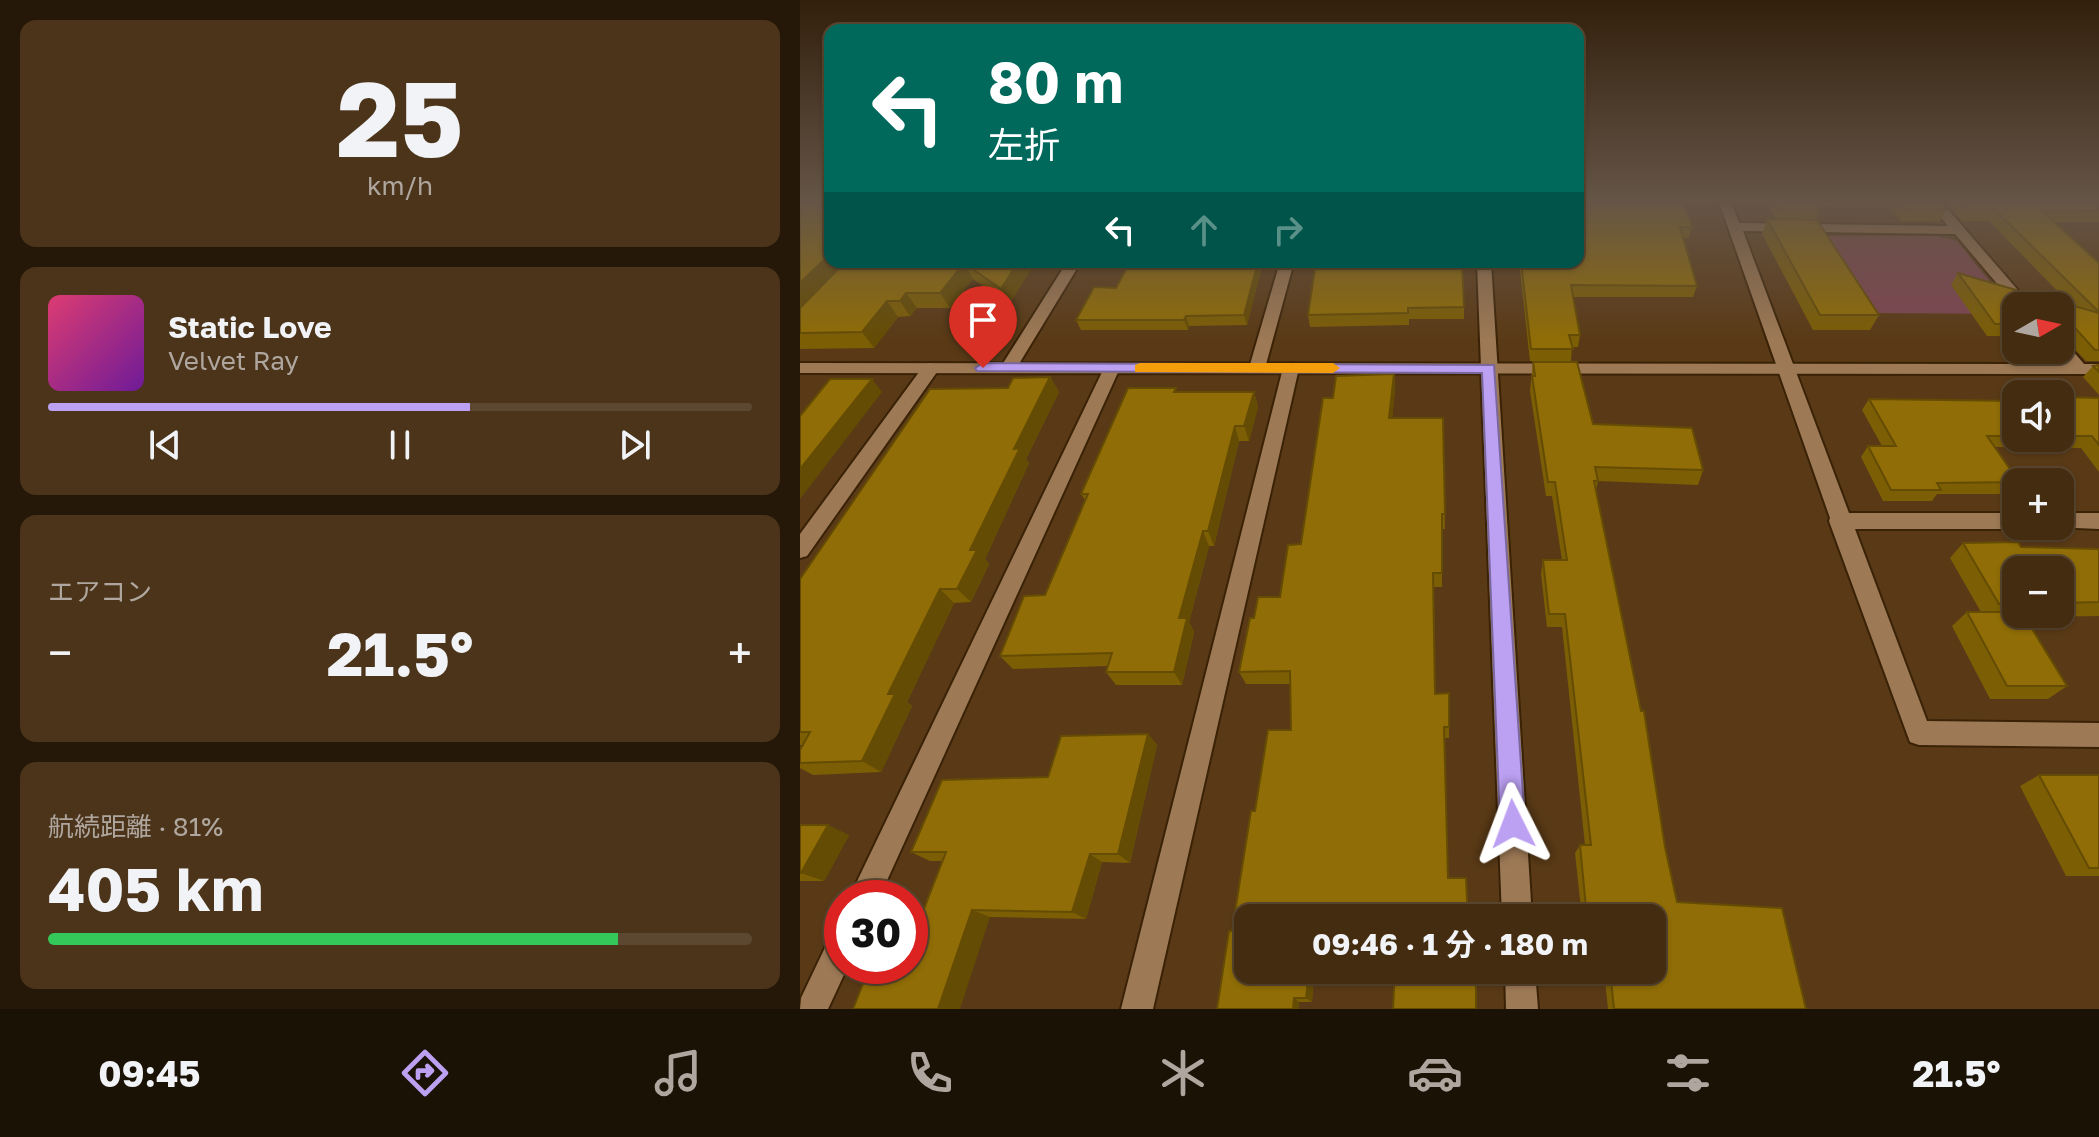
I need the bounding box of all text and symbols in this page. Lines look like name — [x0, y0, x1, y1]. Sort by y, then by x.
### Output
text: 80 m — [988, 48, 1123, 115]
text: 25 — [337, 55, 463, 180]
icon: left — [856, 56, 960, 160]
text: 左折 — [988, 123, 1060, 166]
text: km/h — [367, 170, 433, 201]
icon: left — [1098, 208, 1142, 252]
icon: ahead — [1182, 208, 1226, 252]
icon: right — [1266, 208, 1310, 252]
pin — [949, 286, 1017, 368]
north arrow — [2002, 292, 2074, 364]
map controls — [2002, 292, 2074, 628]
icon: arrive — [961, 298, 1005, 342]
text: Static Love — [168, 309, 332, 345]
text: Velvet Ray — [168, 345, 299, 376]
button: sound — [2002, 380, 2074, 452]
icon: previous — [143, 423, 187, 467]
icon: pause — [378, 423, 422, 467]
icon: next — [613, 423, 657, 467]
button: + — [2002, 468, 2074, 540]
button: − — [2002, 556, 2074, 628]
text: エアコン — [48, 576, 152, 607]
text: 21.5° — [327, 617, 473, 689]
text: − — [48, 626, 72, 679]
text: + — [728, 626, 752, 679]
position arrow — [1471, 782, 1555, 866]
text: 航続距離 · 81% — [48, 811, 223, 842]
text: 405 km — [48, 852, 263, 924]
speed limit sign: 30 — [824, 880, 928, 984]
text: 09:46 · 1 分 · 180 m — [1312, 926, 1588, 962]
icon: directions — [397, 1045, 453, 1101]
icon: music — [650, 1045, 706, 1101]
icon: phone — [902, 1045, 958, 1101]
icon: climate — [1155, 1045, 1211, 1101]
icon: car — [1407, 1045, 1463, 1101]
icon: filters — [1660, 1045, 1716, 1101]
text: 09:45 — [98, 1052, 201, 1095]
text: 21.5° — [1913, 1052, 2001, 1095]

